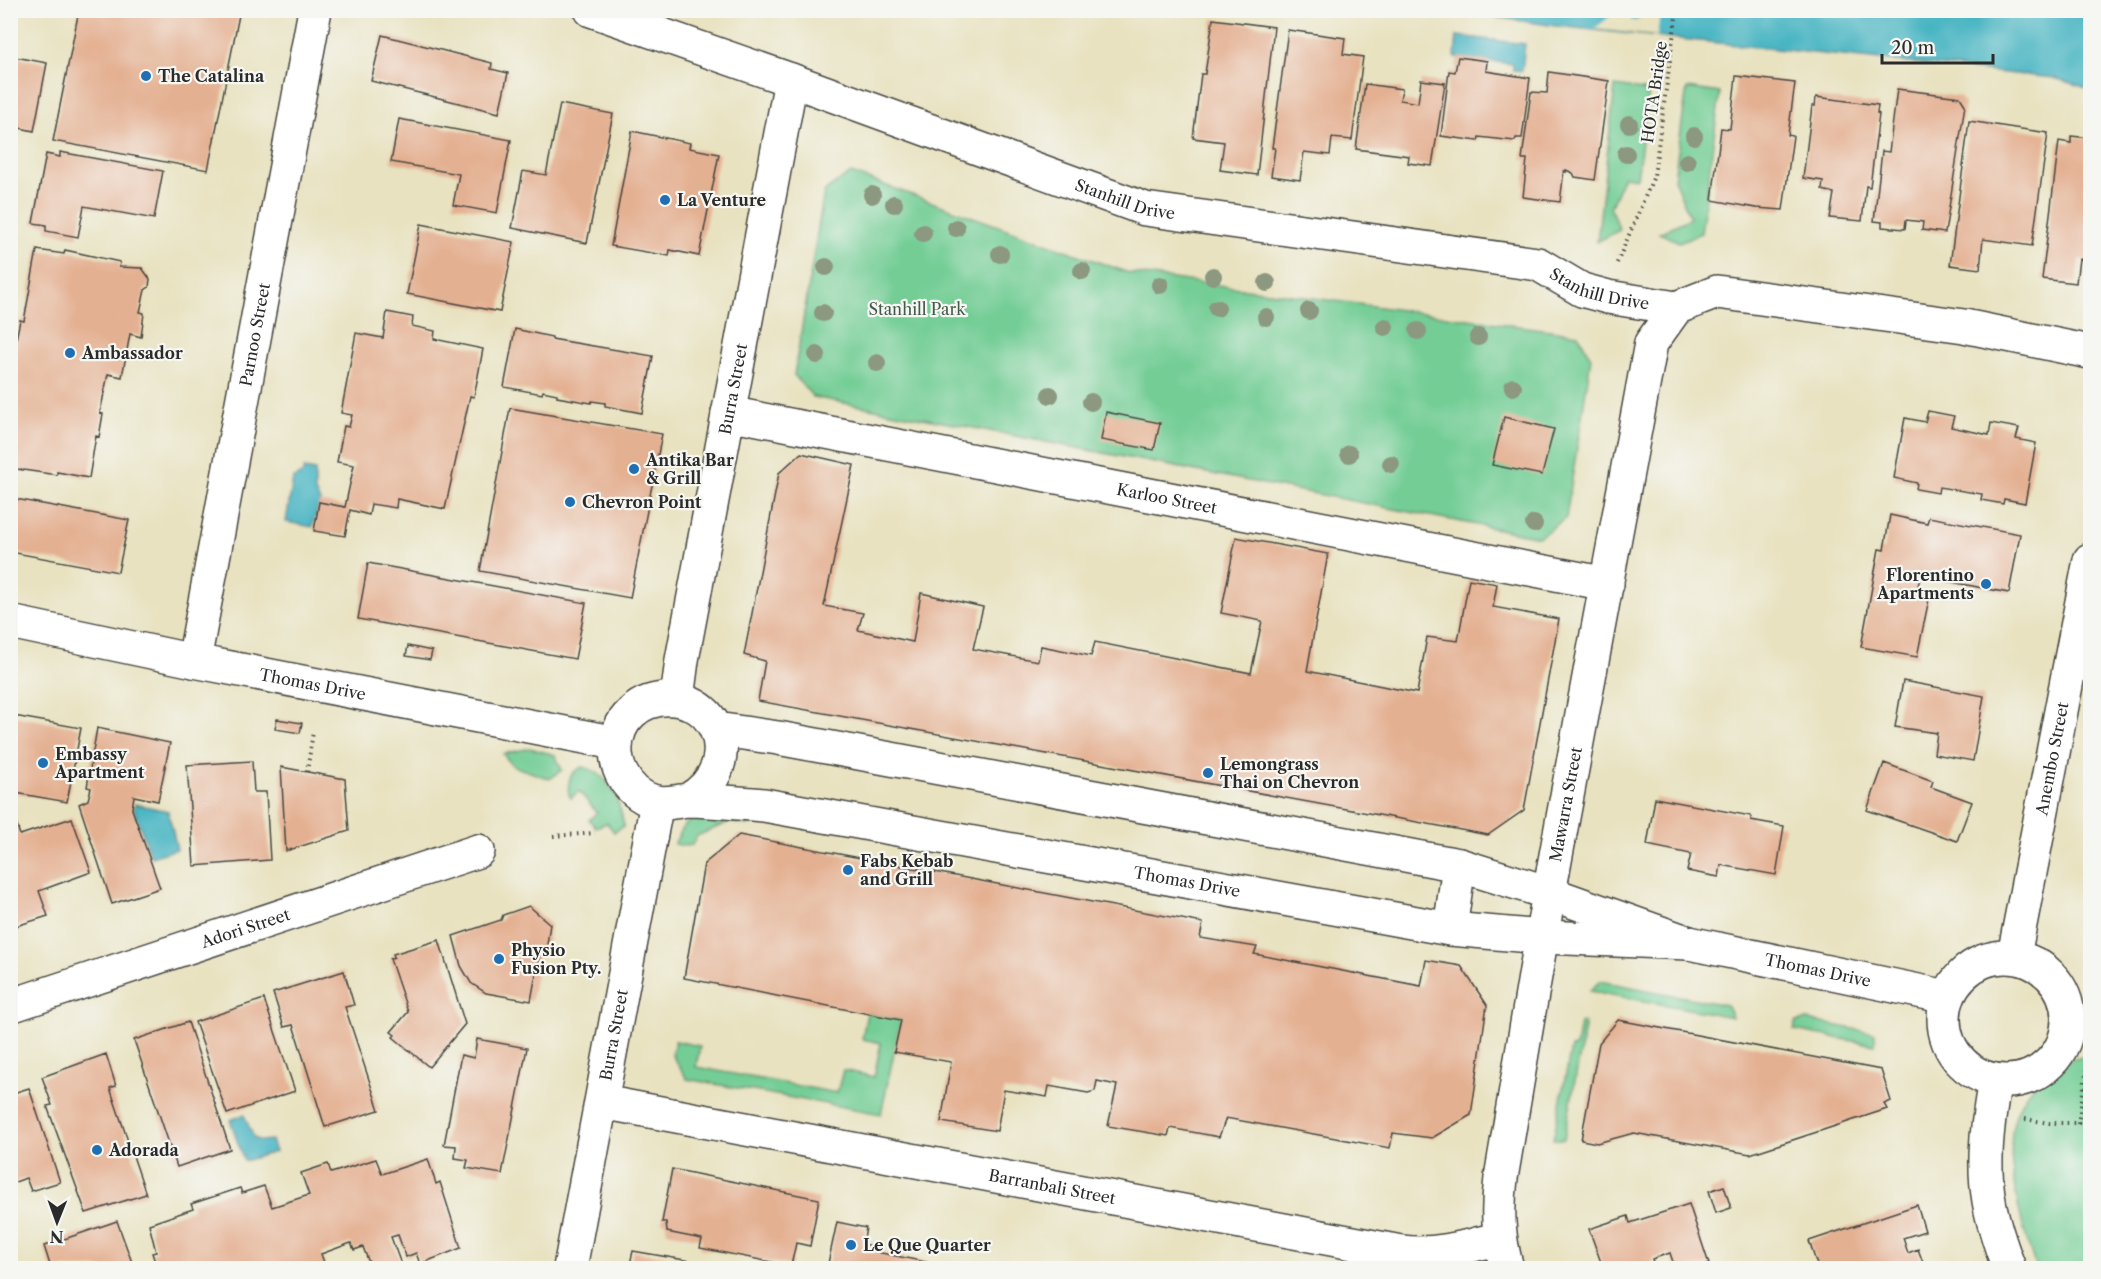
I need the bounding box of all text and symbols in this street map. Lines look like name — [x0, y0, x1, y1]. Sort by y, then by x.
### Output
scale bar — [1882, 27, 1993, 65]
text: 20 m — [1891, 37, 1935, 59]
street label: HOTA Bridge — [1637, 40, 1671, 144]
place label: The Catalina — [158, 66, 265, 86]
marker: The Catalina — [139, 69, 153, 83]
street label: Stanhill Drive — [1072, 174, 1176, 223]
place label: La Venture — [677, 190, 767, 210]
marker: La Venture — [658, 193, 672, 207]
street label: Stanhill Drive — [1546, 263, 1651, 314]
street label: Parnoo Street — [235, 281, 274, 388]
park label: Stanhill Park — [868, 299, 966, 319]
street label: Burra Street — [715, 341, 751, 436]
place label: Ambassador — [81, 343, 183, 363]
marker: Ambassador — [63, 346, 77, 360]
place label: Antika Bar & Grill — [645, 450, 734, 488]
marker: Antika Bar & Grill — [627, 462, 641, 476]
street label: Karloo Street — [1115, 479, 1219, 518]
place label: Chevron Point — [582, 492, 702, 512]
marker: Chevron Point — [563, 495, 577, 509]
place label: Florentino Apartments — [1876, 565, 1974, 603]
marker: Florentino Apartments — [1979, 577, 1993, 591]
street label: Thomas Drive — [258, 664, 368, 704]
street label: Anembo Street — [2031, 700, 2073, 818]
place label: Embassy Apartment — [54, 744, 145, 782]
street label: Mawarra Street — [1545, 745, 1586, 864]
place label: Lemongrass Thai on Chevron — [1220, 754, 1359, 792]
marker: Embassy Apartment — [36, 756, 50, 770]
marker: Lemongrass Thai on Chevron — [1201, 766, 1215, 780]
place label: Fabs Kebab and Grill — [860, 851, 953, 889]
street label: Thomas Drive — [1132, 862, 1242, 901]
marker: Fabs Kebab and Grill — [841, 863, 855, 877]
street label: Adori Street — [197, 904, 293, 952]
place label: Physio Fusion Pty. — [511, 940, 602, 978]
street label: Thomas Drive — [1763, 949, 1873, 991]
marker: Physio Fusion Pty. — [492, 952, 506, 966]
street label: Burra Street — [595, 987, 632, 1082]
place label: Adorada — [108, 1140, 180, 1160]
marker: Adorada — [90, 1143, 104, 1157]
street label: Barranbali Street — [987, 1165, 1118, 1208]
north arrow — [27, 1192, 87, 1252]
text: N — [50, 1227, 64, 1247]
place label: Le Que Quarter — [863, 1235, 991, 1255]
marker: Le Que Quarter — [844, 1238, 858, 1252]

